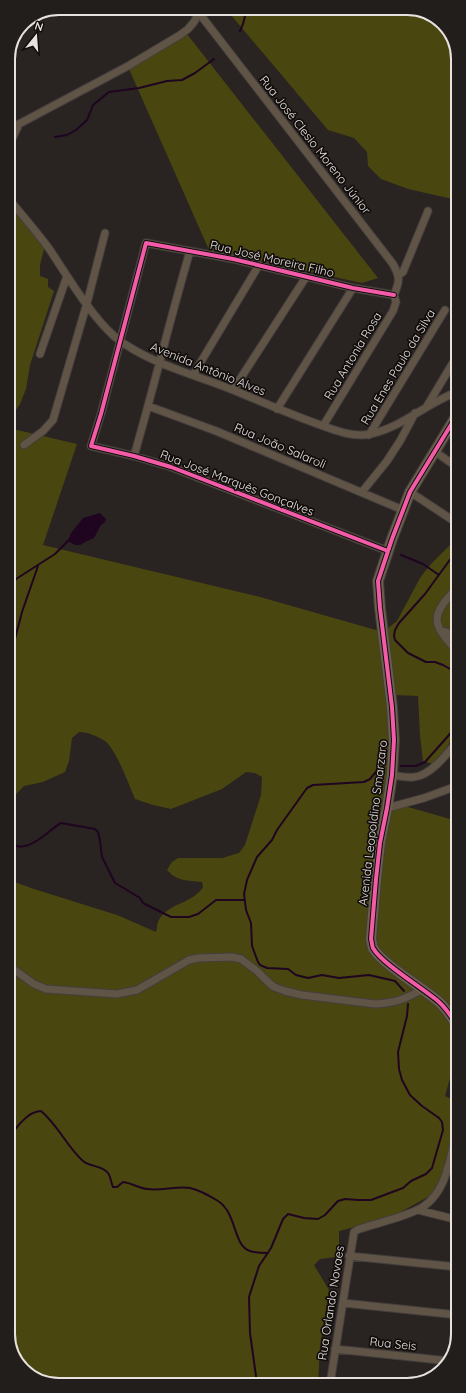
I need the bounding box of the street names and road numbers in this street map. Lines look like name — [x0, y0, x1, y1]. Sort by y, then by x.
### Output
street label: Rua José Clesio Moreno Júnior — [257, 72, 374, 217]
street label: Rua José Moreira Filho — [208, 237, 336, 280]
street label: Rua Enes Paulo da Silva — [357, 306, 438, 427]
street label: Rua Antonia Rosa — [321, 309, 385, 402]
street label: Avenida Antônio Alves — [148, 339, 268, 399]
street label: Rua João Salaroli — [232, 419, 328, 472]
street label: Rua José Marquês Gonçalves — [158, 446, 317, 519]
street label: Avenida Leopoldino Smarzaro — [355, 739, 390, 907]
street label: Rua Orlando Novaes — [314, 1244, 347, 1361]
street label: Rua Seis — [369, 1334, 418, 1353]

